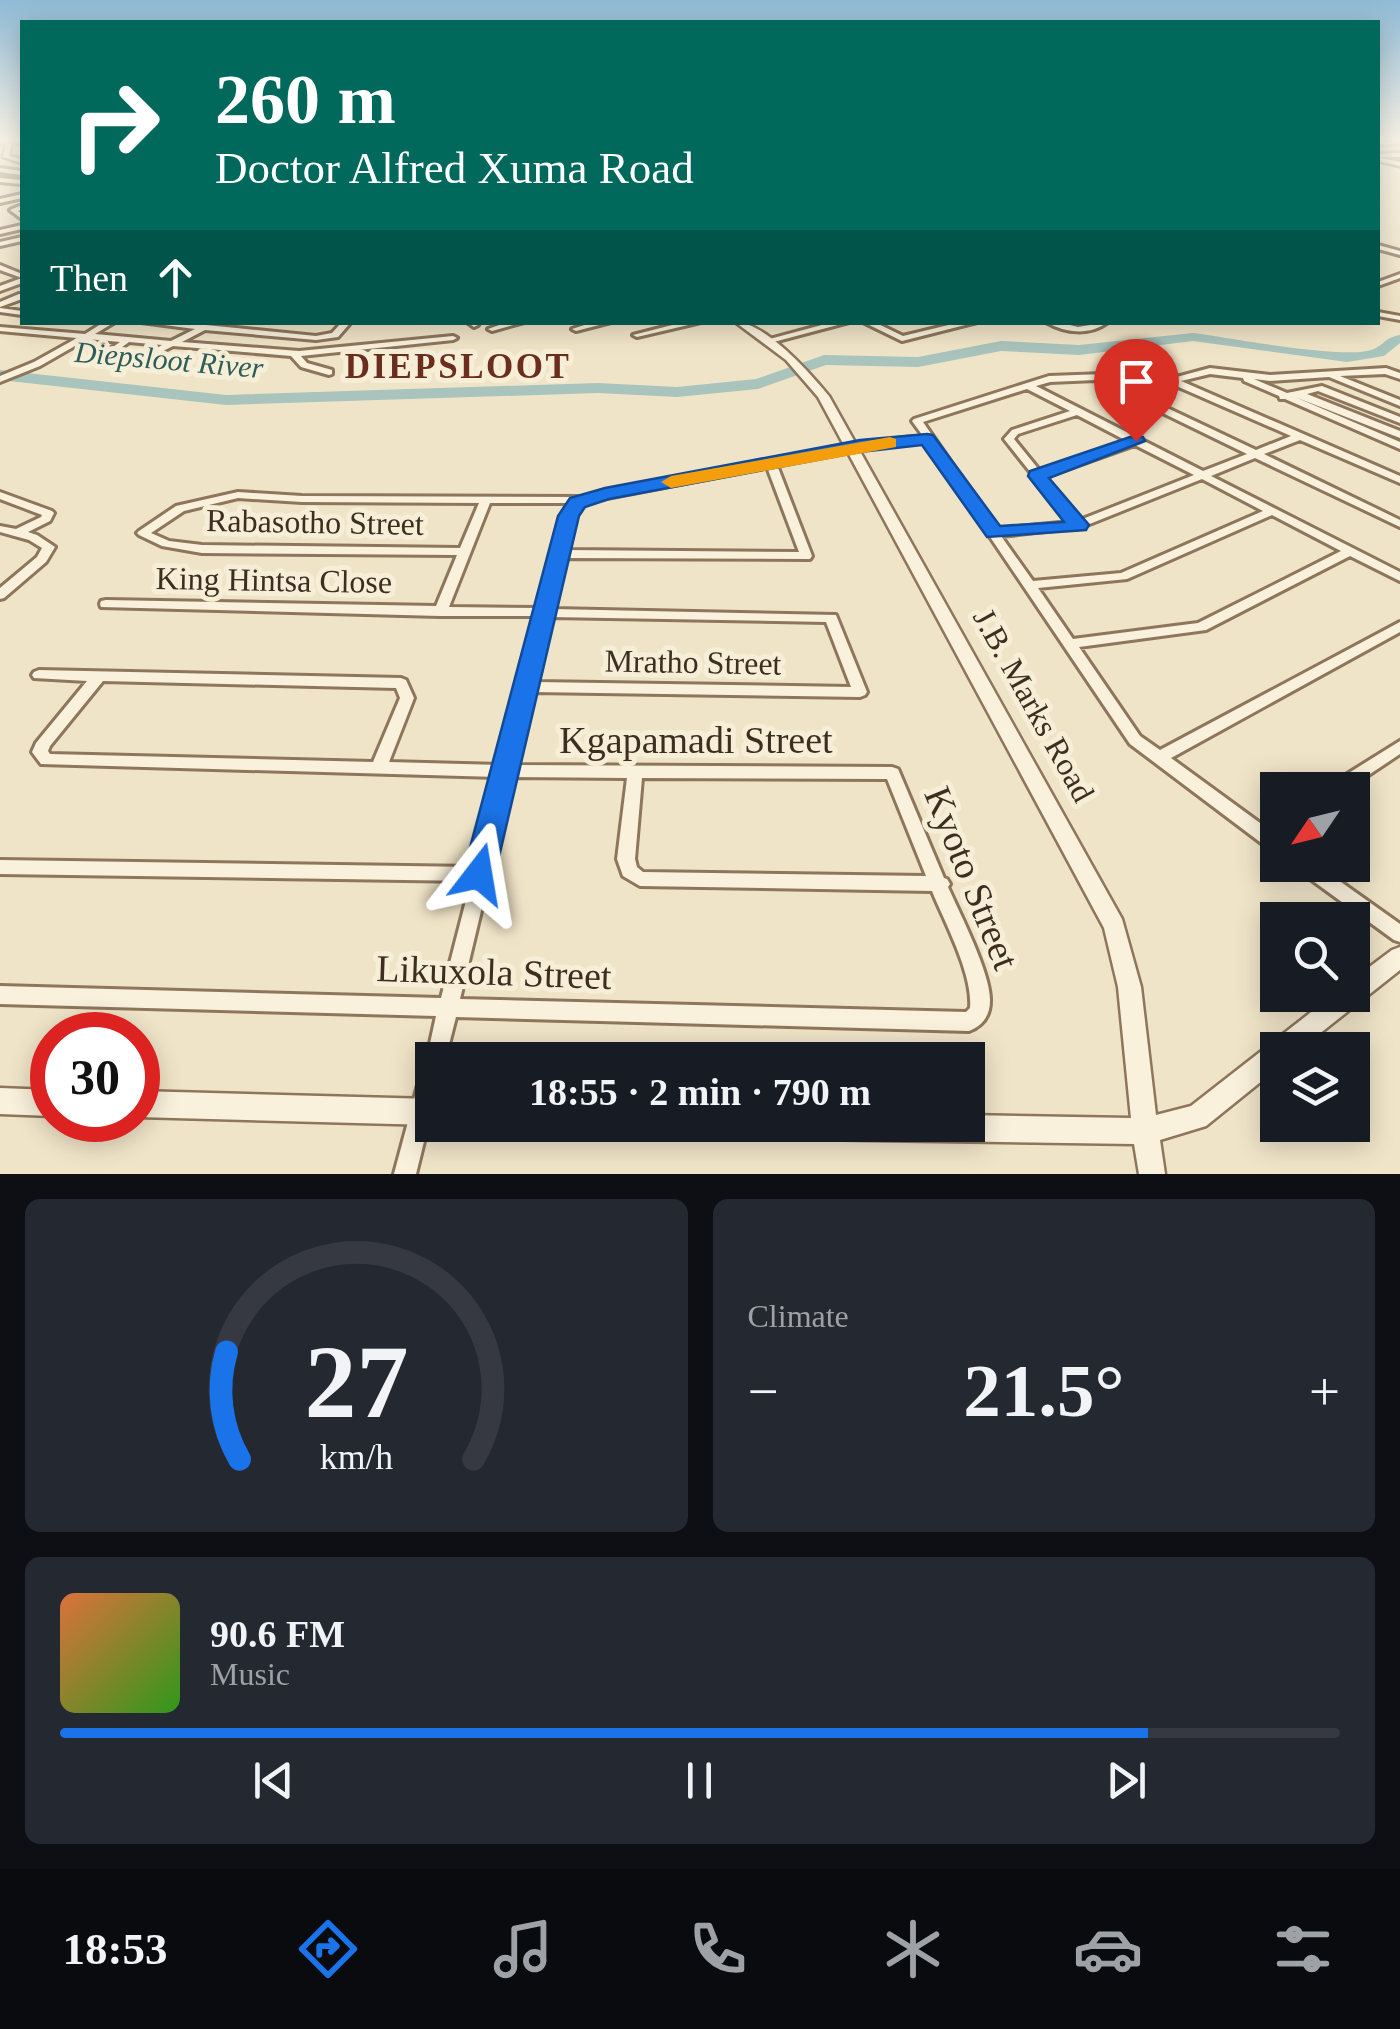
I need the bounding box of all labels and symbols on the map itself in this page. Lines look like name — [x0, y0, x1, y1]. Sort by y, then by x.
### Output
water label: Diepsloot River — [72, 335, 265, 384]
pin — [1094, 339, 1179, 442]
district label: DIEPSLOOT — [345, 347, 571, 386]
street label: Rabasotho Street — [206, 502, 424, 542]
street label: King Hintsa Close — [155, 560, 393, 600]
street label: J.B. Marks Road — [966, 602, 1102, 808]
street label: Mratho Street — [604, 642, 782, 682]
street label: Kgapamadi Street — [559, 719, 833, 761]
north arrow — [1260, 772, 1370, 882]
street label: Kyoto Street — [916, 781, 1028, 976]
position arrow — [427, 822, 531, 926]
street label: Likuxola Street — [376, 947, 613, 997]
speed limit sign: 30 — [30, 1012, 160, 1142]

